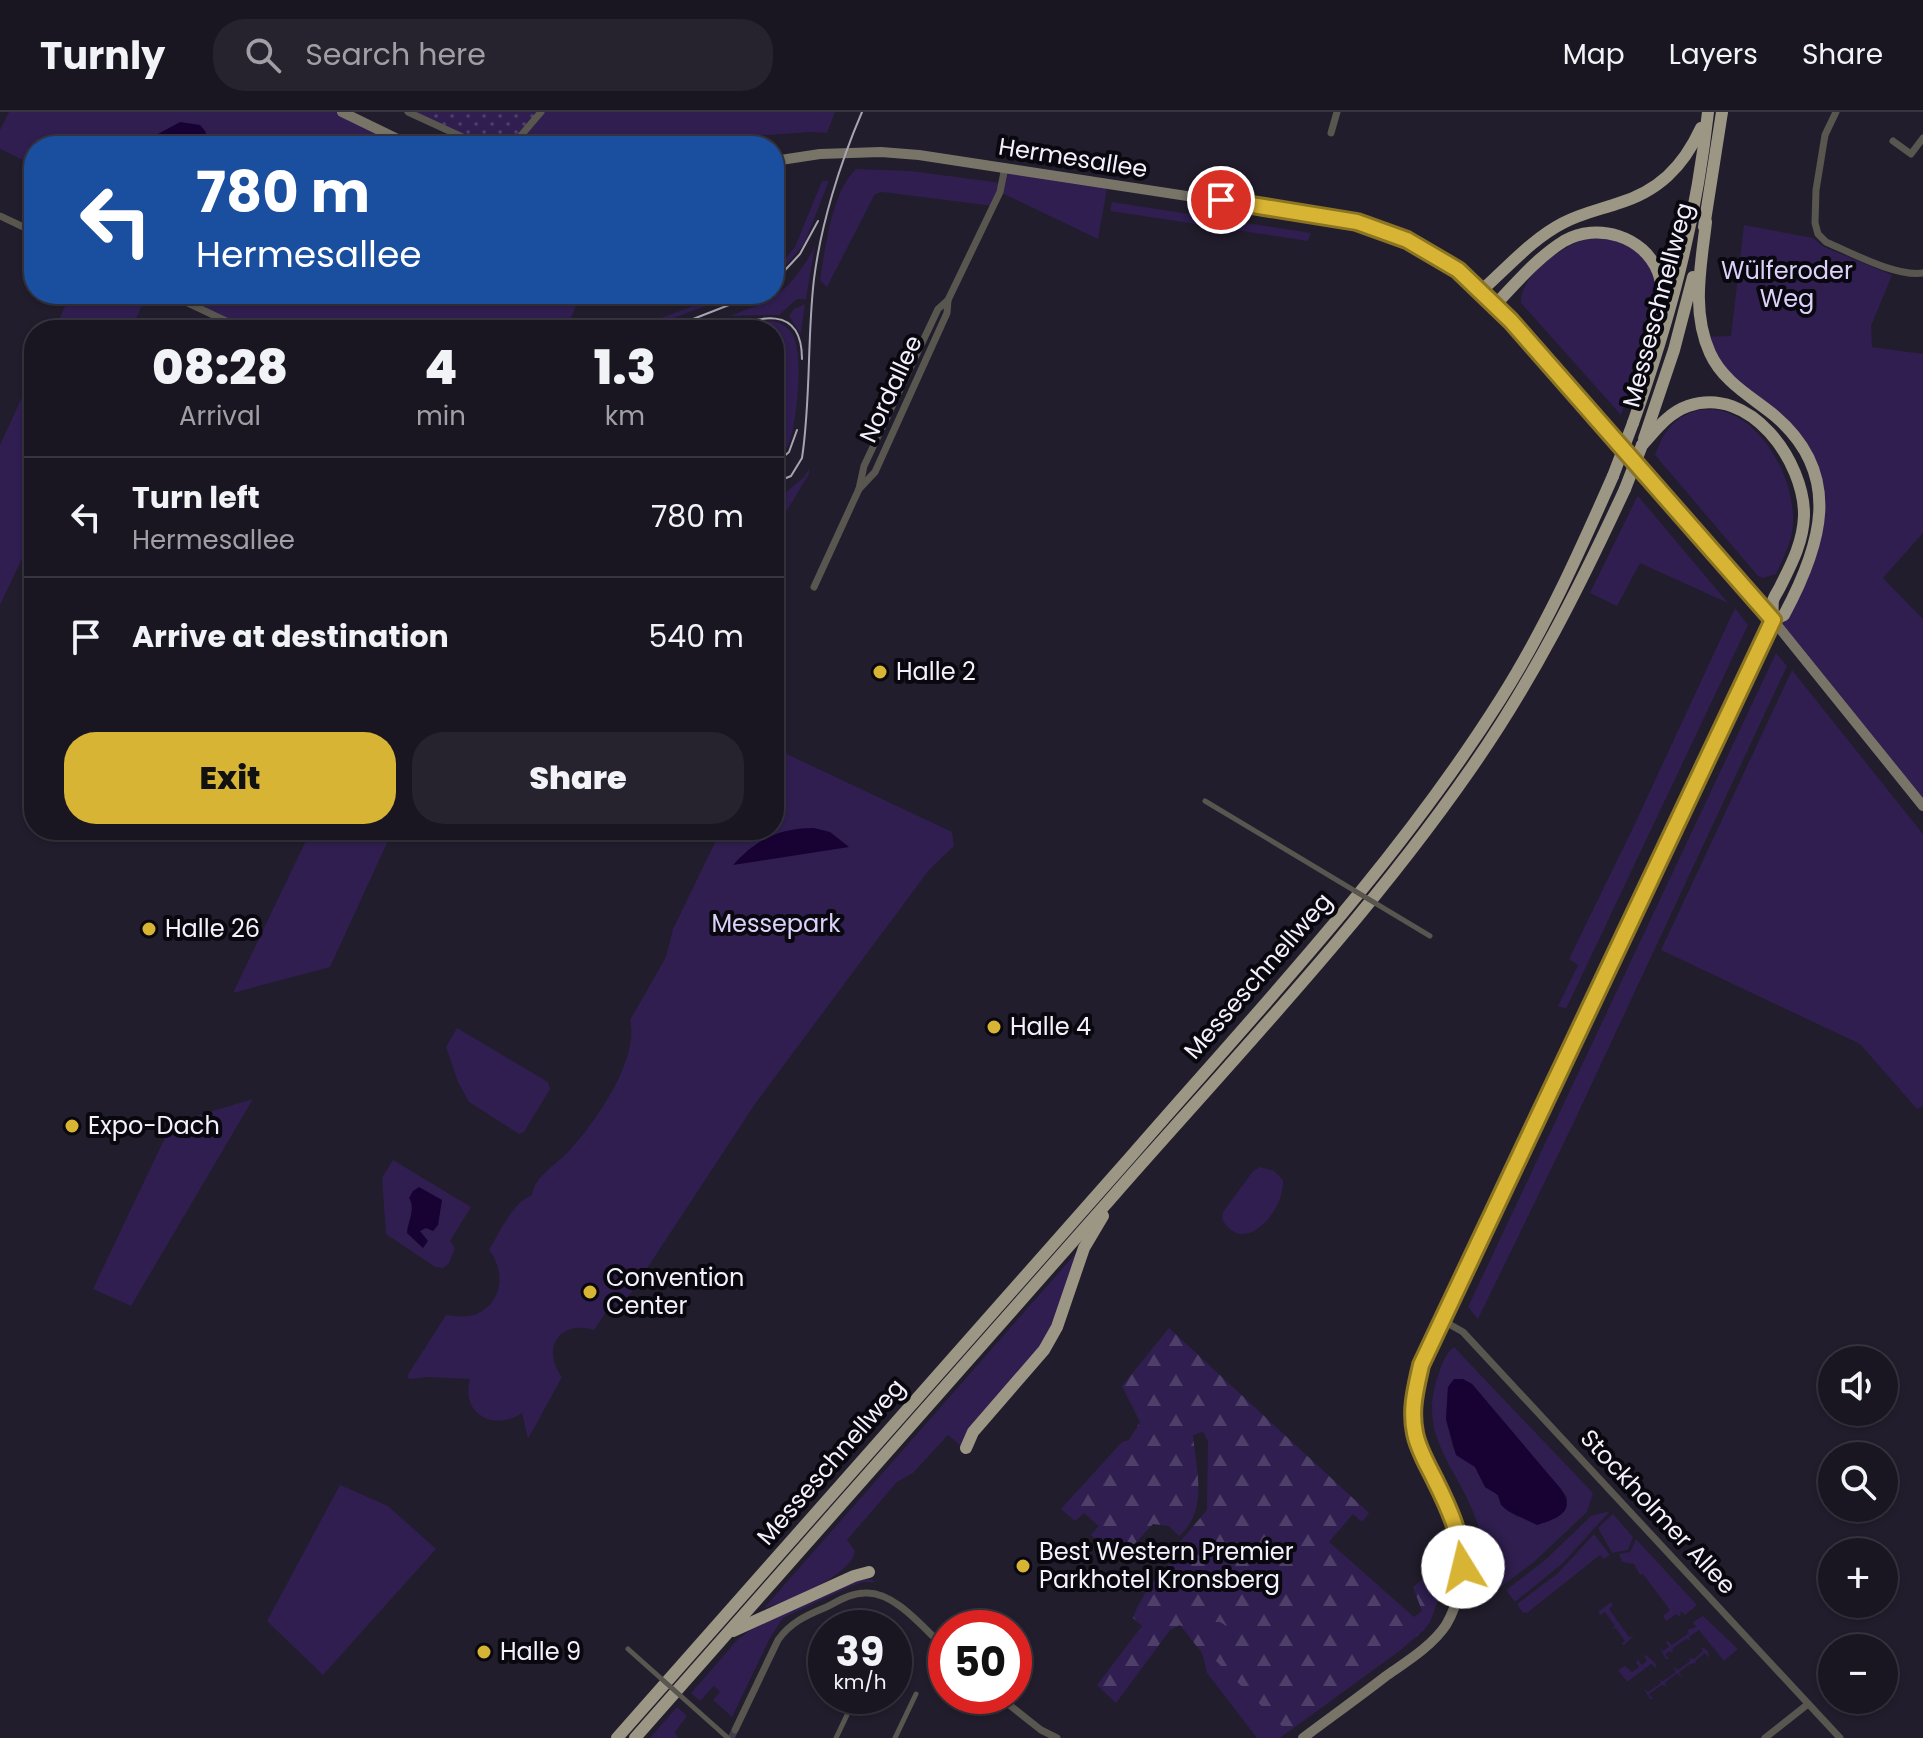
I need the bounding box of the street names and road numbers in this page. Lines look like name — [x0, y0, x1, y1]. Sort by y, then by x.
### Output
street label: Hermesallee — [996, 129, 1150, 186]
street label: Messeschnellweg — [1614, 199, 1701, 411]
street label: Nordallee — [851, 330, 930, 448]
street label: Messeschnellweg — [1176, 885, 1339, 1066]
street label: Messeschnellweg — [749, 1371, 912, 1552]
street label: Stockholmer Allee — [1573, 1422, 1744, 1601]

